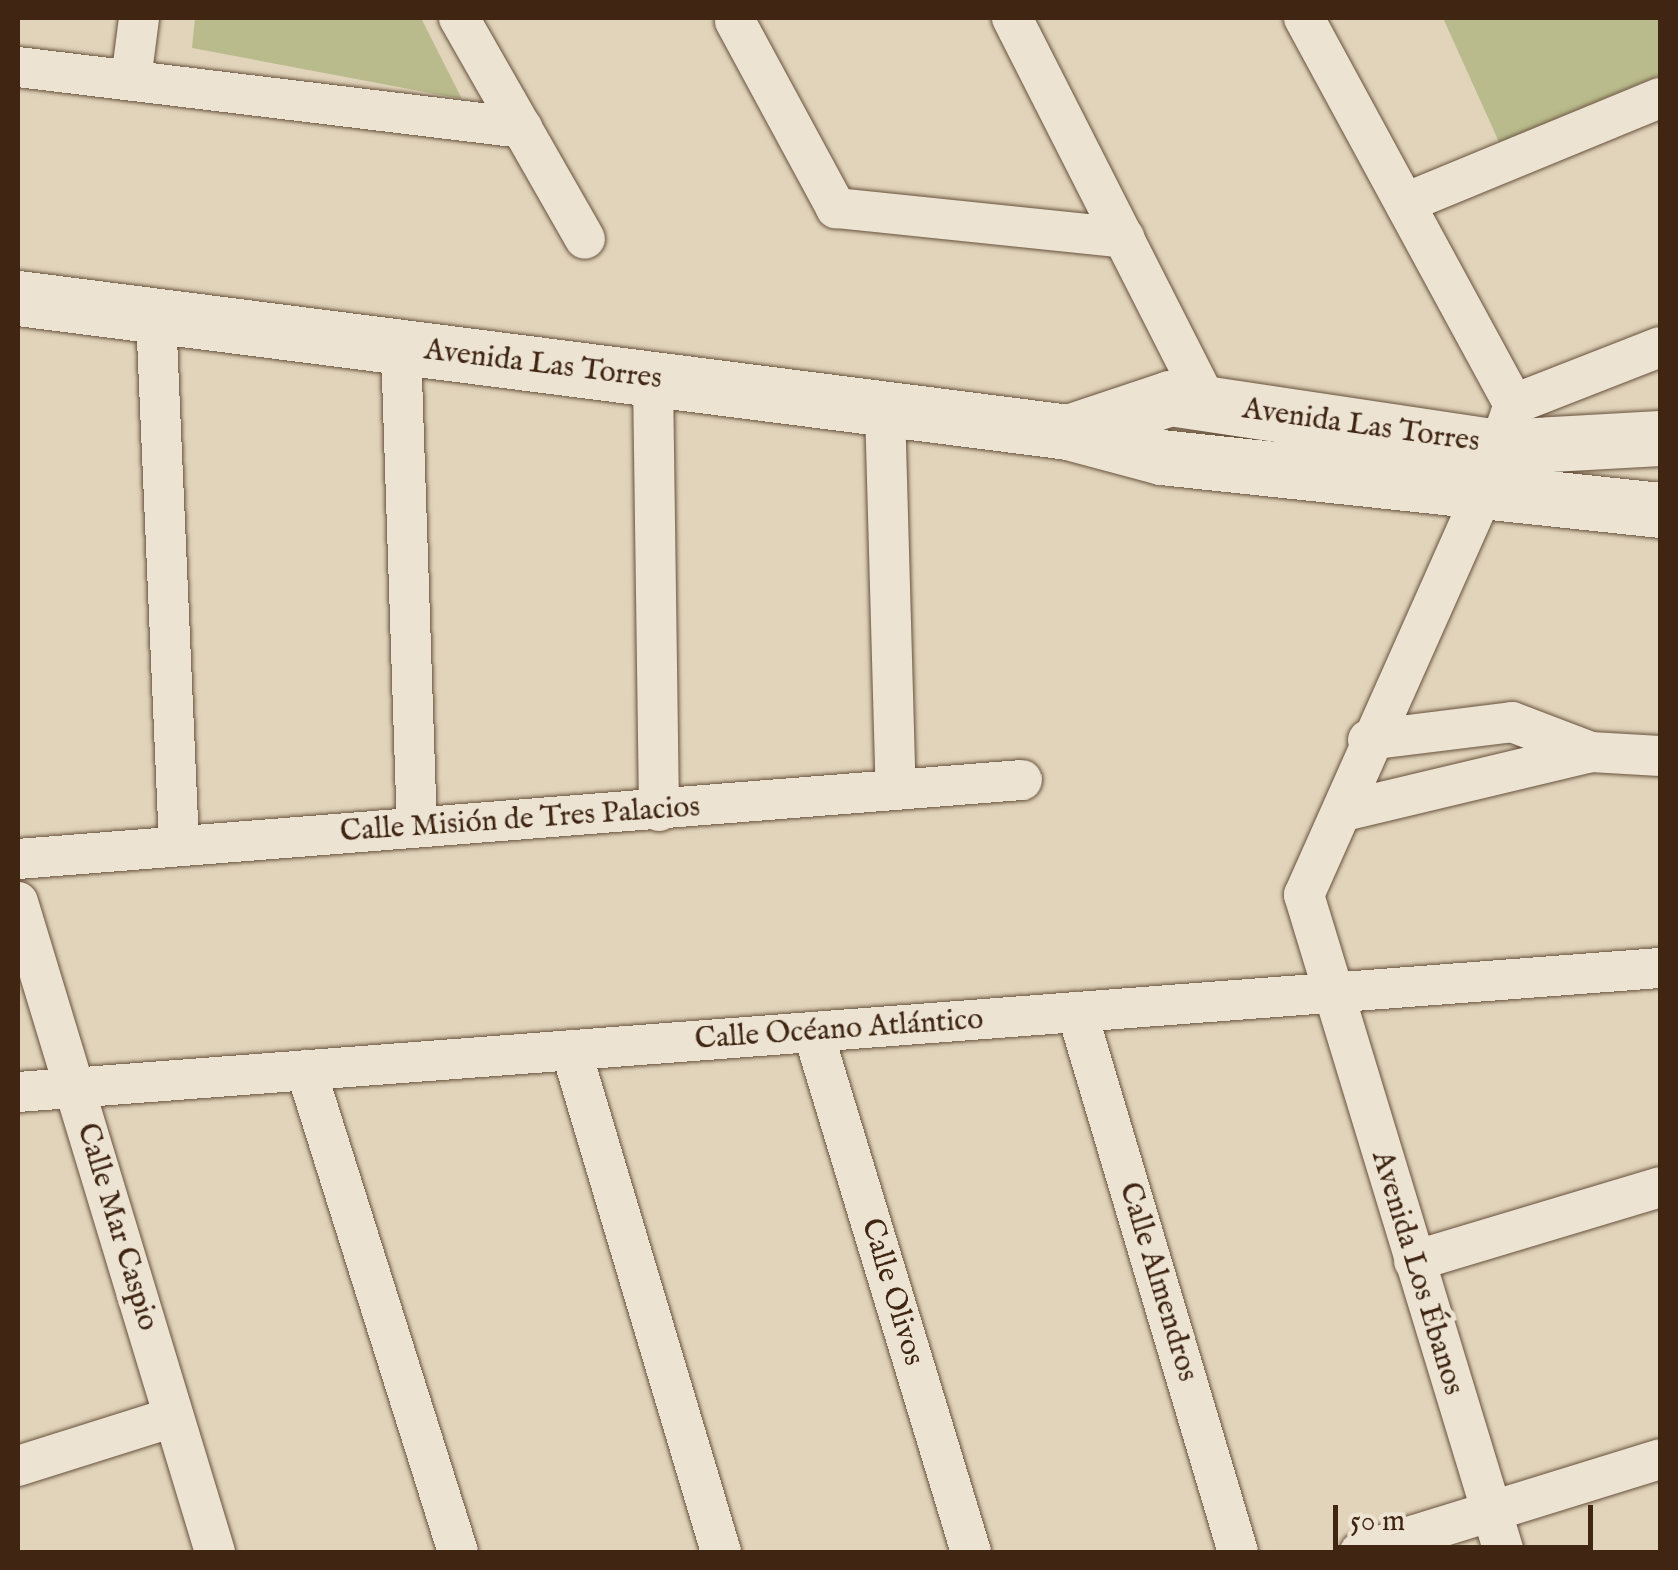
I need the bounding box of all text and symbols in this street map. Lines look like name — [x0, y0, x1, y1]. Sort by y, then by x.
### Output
street label: Avenida Las Torres — [422, 333, 664, 397]
street label: Avenida Las Torres — [1240, 392, 1482, 460]
street label: Calle Misión de Tres Palacios — [339, 789, 701, 851]
street label: Calle Océano Atlántico — [694, 1002, 984, 1058]
street label: Calle Mar Caspio — [68, 1119, 166, 1335]
street label: Avenida Los Ébanos — [1363, 1147, 1471, 1399]
street label: Calle Almendros — [1111, 1178, 1205, 1386]
street label: Calle Olivos — [853, 1214, 931, 1370]
scale bar — [1338, 1485, 1598, 1547]
text: 50 m — [1350, 1503, 1405, 1541]

